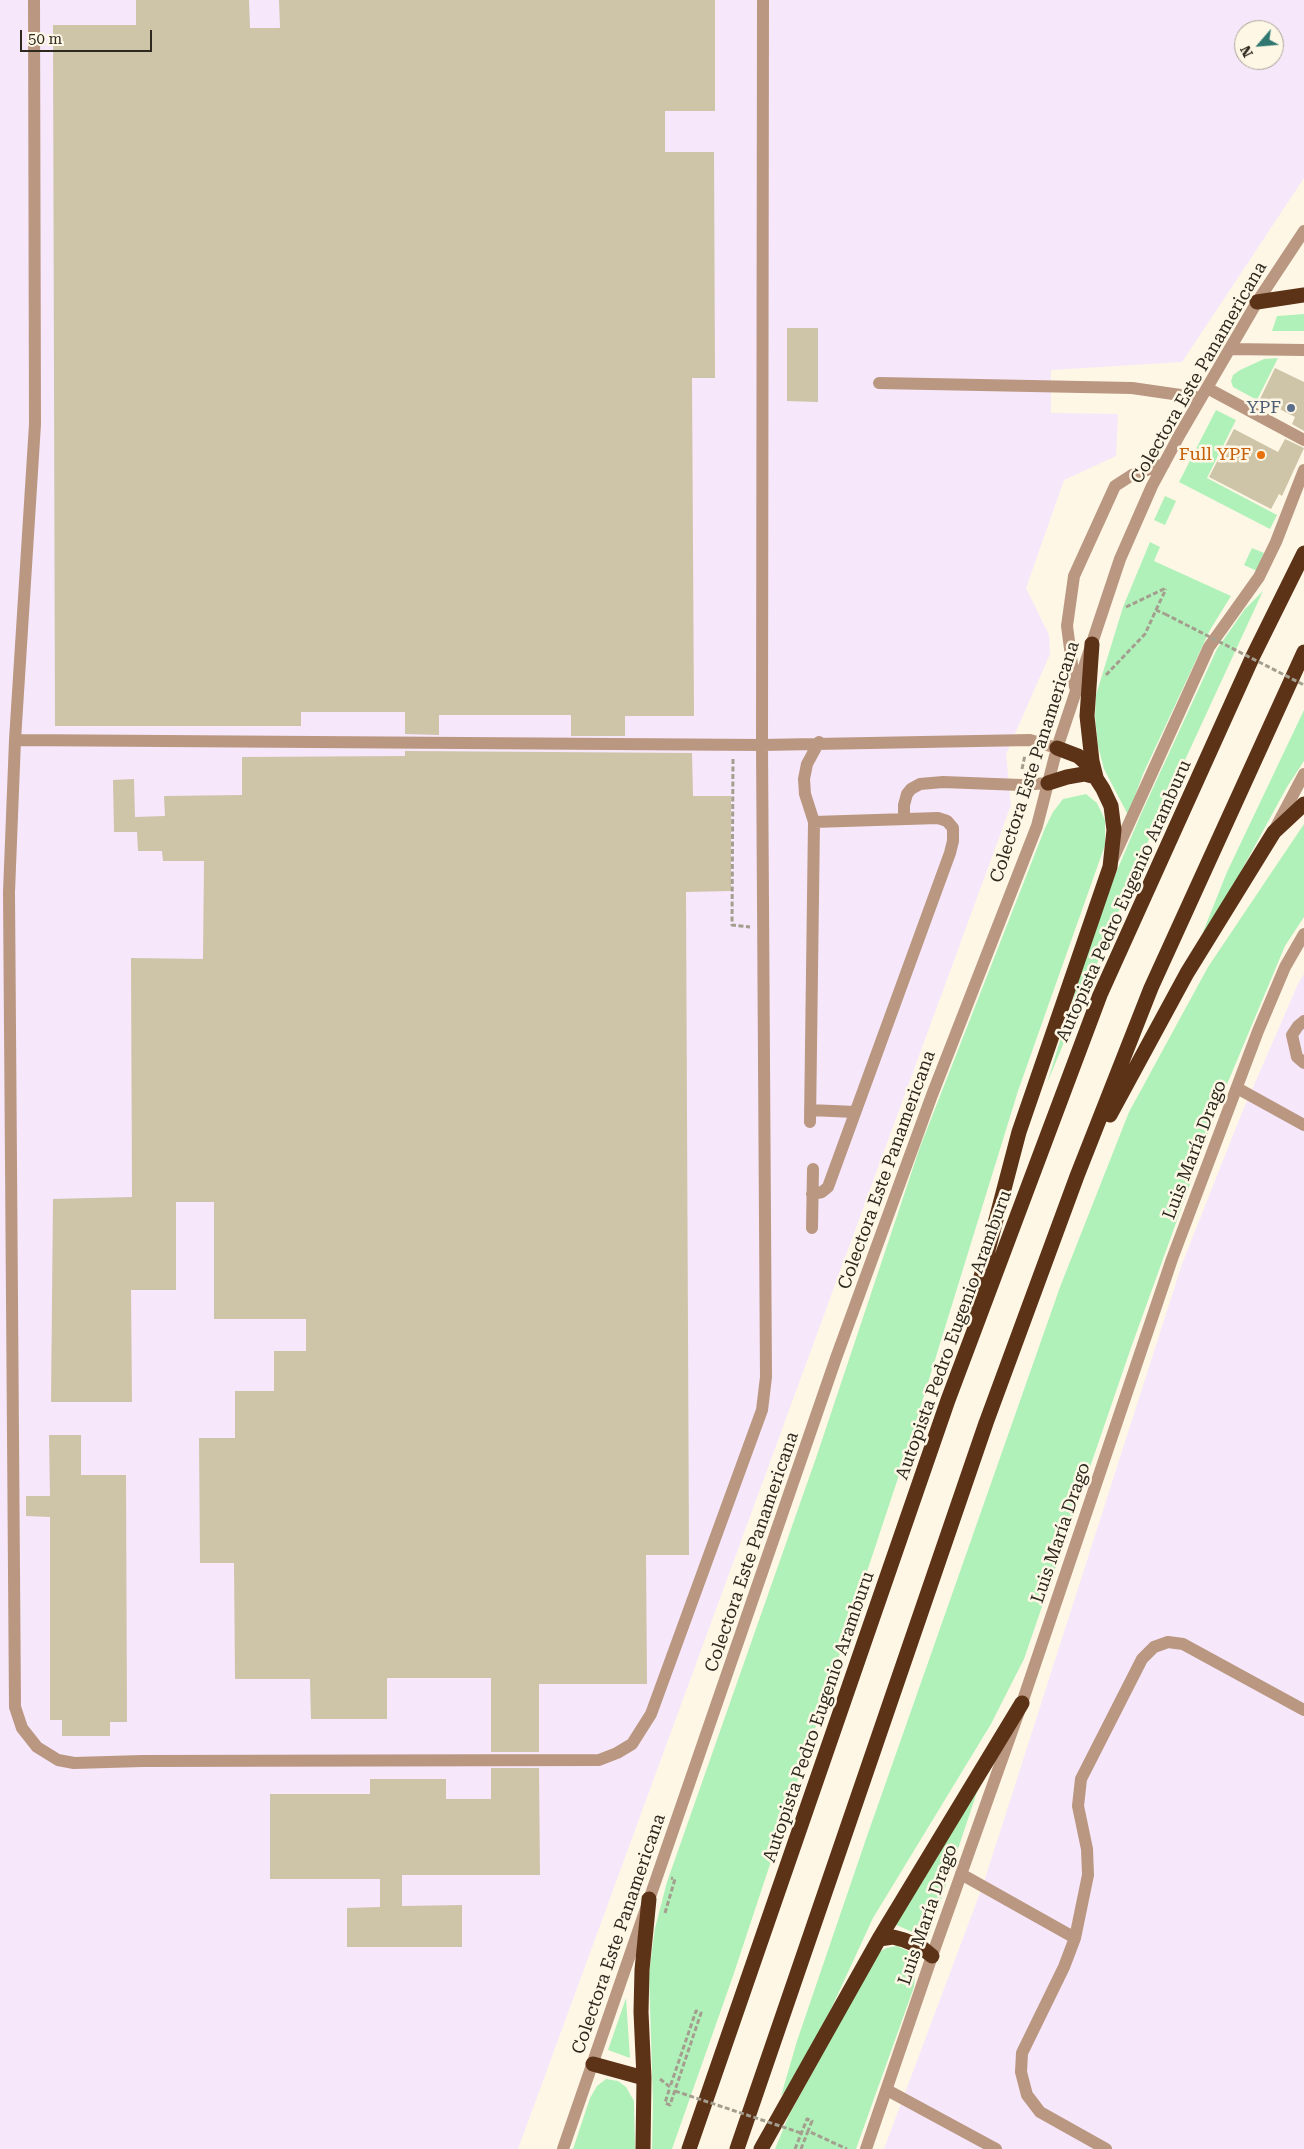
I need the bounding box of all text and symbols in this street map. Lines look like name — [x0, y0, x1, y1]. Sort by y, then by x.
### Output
scale bar — [22, 20, 155, 52]
north arrow — [1234, 20, 1284, 70]
text: 50 m — [28, 30, 62, 48]
text: N — [1237, 43, 1256, 60]
street label: Colectora Este Panamericana — [1126, 258, 1272, 488]
place label: YPF — [1246, 397, 1281, 419]
marker: YPF — [1285, 402, 1297, 414]
place label: Full YPF — [1179, 444, 1251, 466]
marker: Full YPF — [1255, 449, 1267, 461]
street label: Colectora Este Panamericana — [986, 638, 1084, 886]
street label: Autopista Pedro Eugenio Aramburu — [1052, 757, 1196, 1045]
street label: Colectora Este Panamericana — [834, 1048, 940, 1292]
street label: Luis María Drago — [1159, 1077, 1231, 1223]
street label: Autopista Pedro Eugenio Aramburu — [891, 1187, 1017, 1483]
street label: Colectora Este Panamericana — [701, 1429, 803, 1675]
street label: Luis María Drago — [1027, 1460, 1095, 1606]
street label: Autopista Pedro Eugenio Aramburu — [759, 1569, 879, 1865]
street label: Colectora Este Panamericana — [568, 1811, 670, 2057]
street label: Luis María Drago — [894, 1842, 962, 1988]

